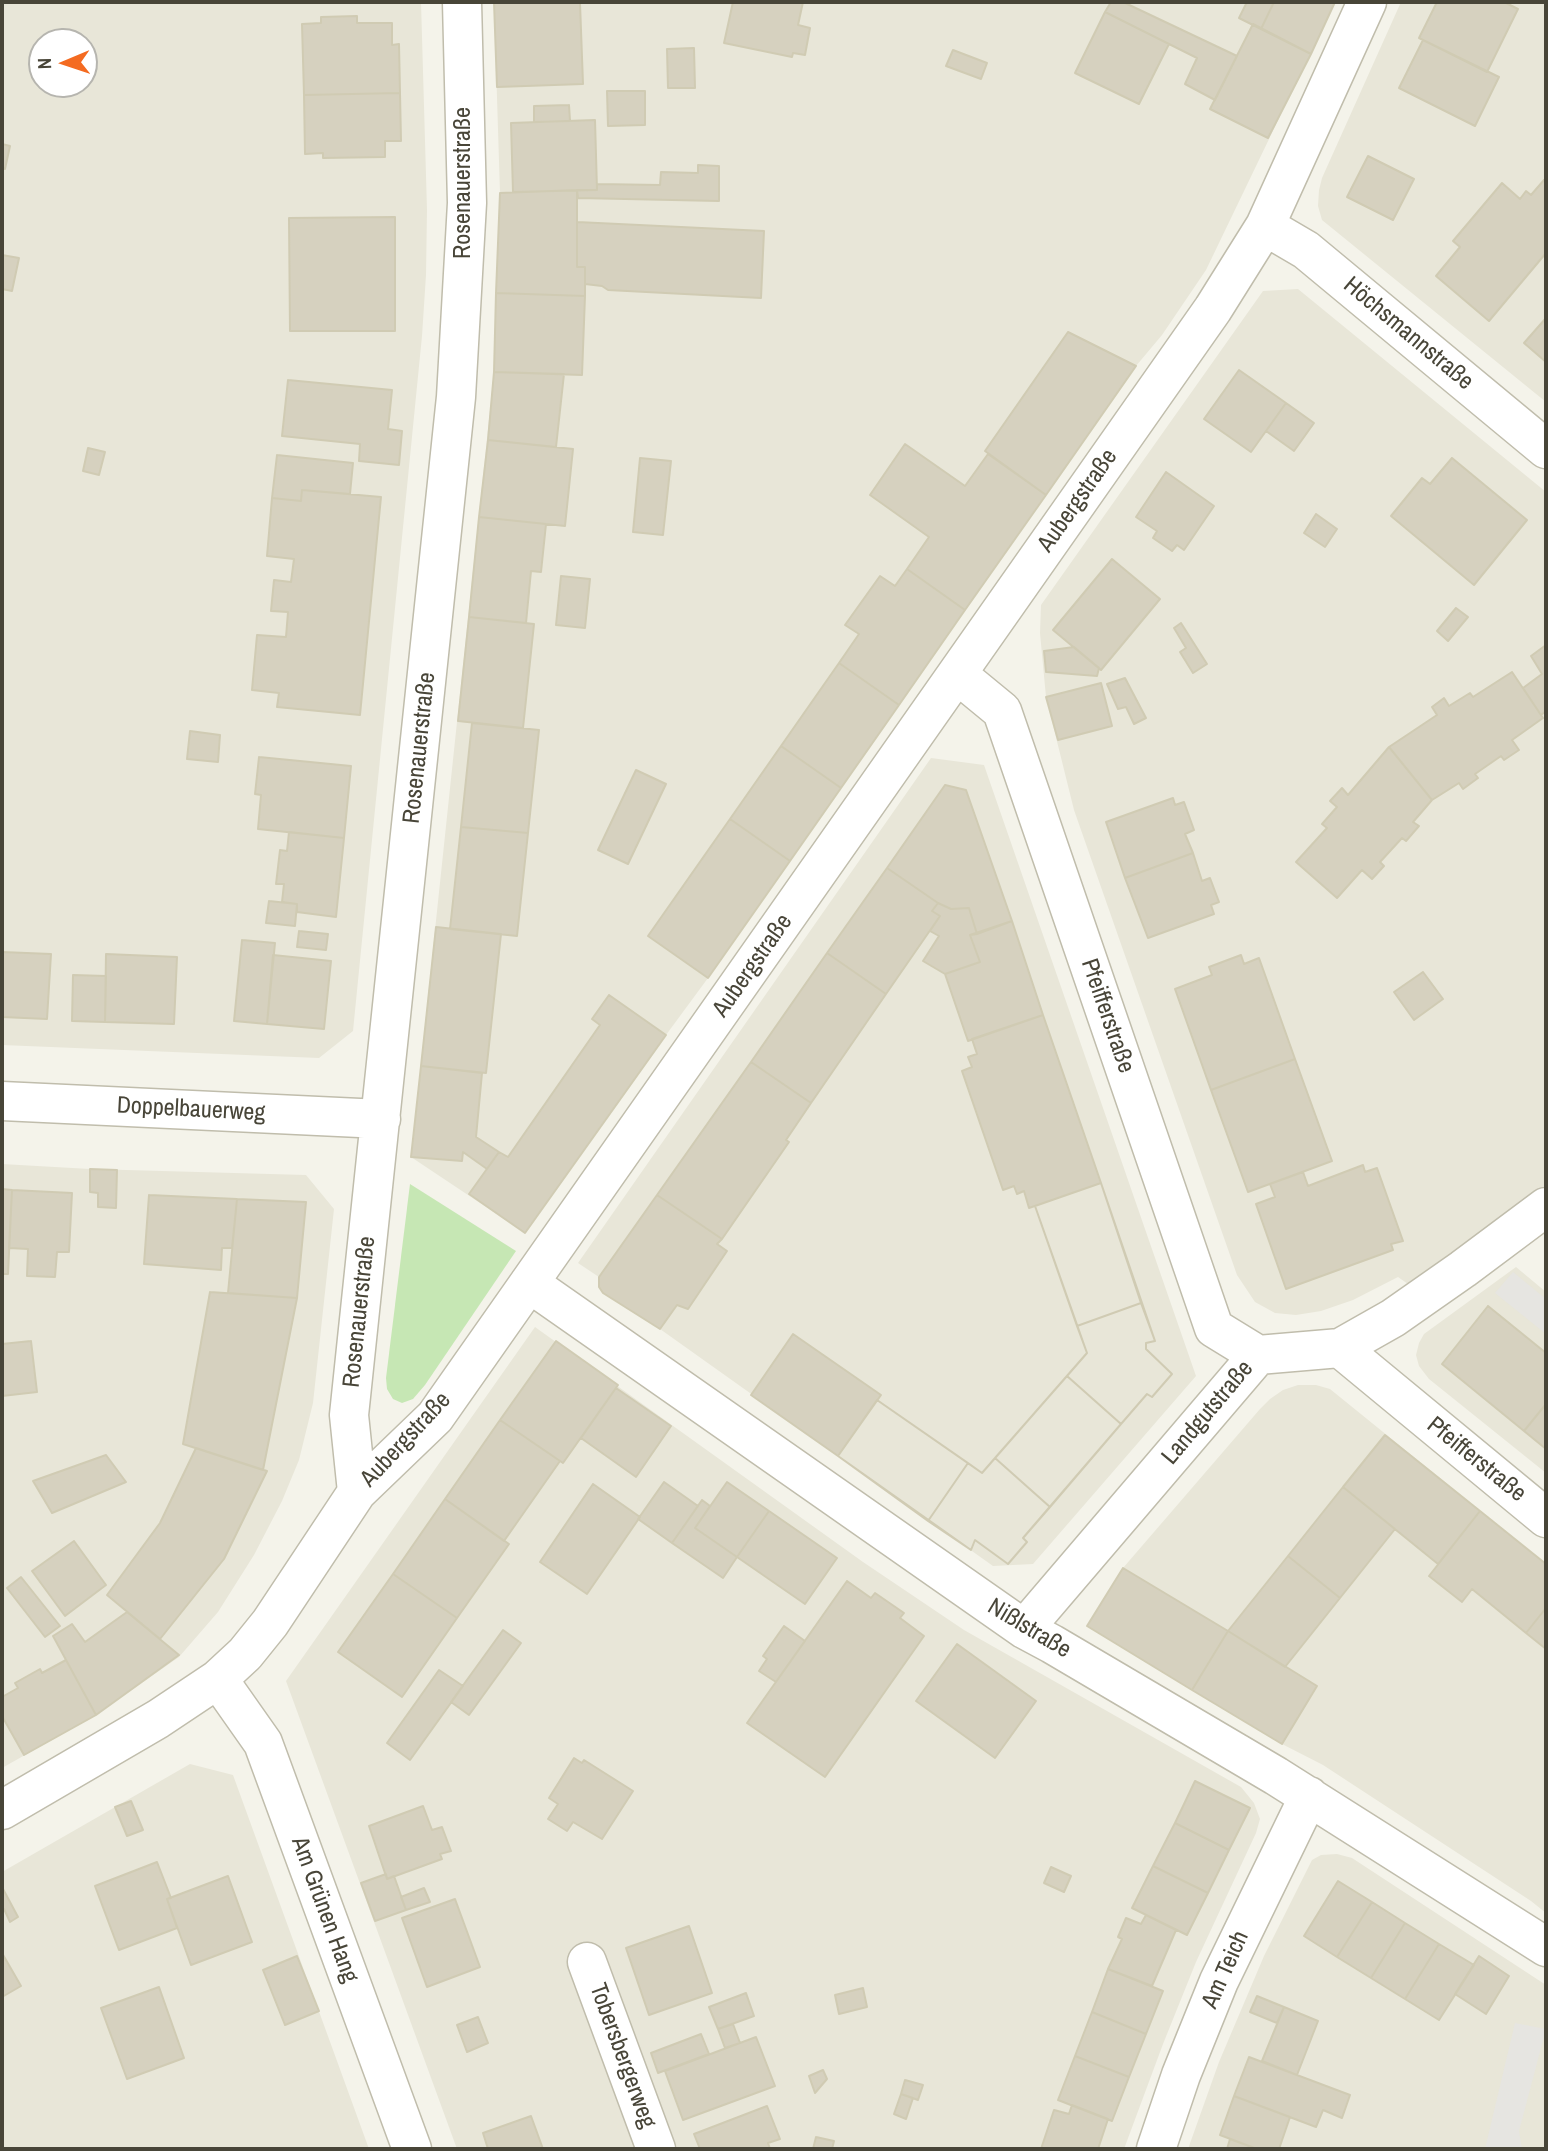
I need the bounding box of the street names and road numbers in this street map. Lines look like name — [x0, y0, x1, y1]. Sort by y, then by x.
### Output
street label: Rosenauerstraße — [450, 107, 478, 259]
street label: Höchsmannstraße — [1337, 271, 1479, 397]
street label: Aubergstraße — [1032, 444, 1124, 558]
street label: Rosenauerstraße — [398, 671, 442, 825]
street label: Aubergstraße — [707, 909, 799, 1023]
street label: Pfeifferstraße — [1074, 955, 1140, 1077]
street label: Doppelbauerweg — [116, 1092, 266, 1128]
street label: Rosenauerstraße — [338, 1235, 382, 1389]
street label: Landgutstraße — [1156, 1355, 1260, 1471]
street label: Aubergstraße — [355, 1387, 457, 1493]
street label: Pfeifferstraße — [1421, 1411, 1531, 1509]
street label: Nißlstraße — [982, 1593, 1076, 1665]
street label: Am Grünen Hang — [284, 1833, 364, 1987]
street label: Am Teich — [1196, 1927, 1256, 2013]
street label: Tobersbergerweg — [582, 1980, 662, 2132]

